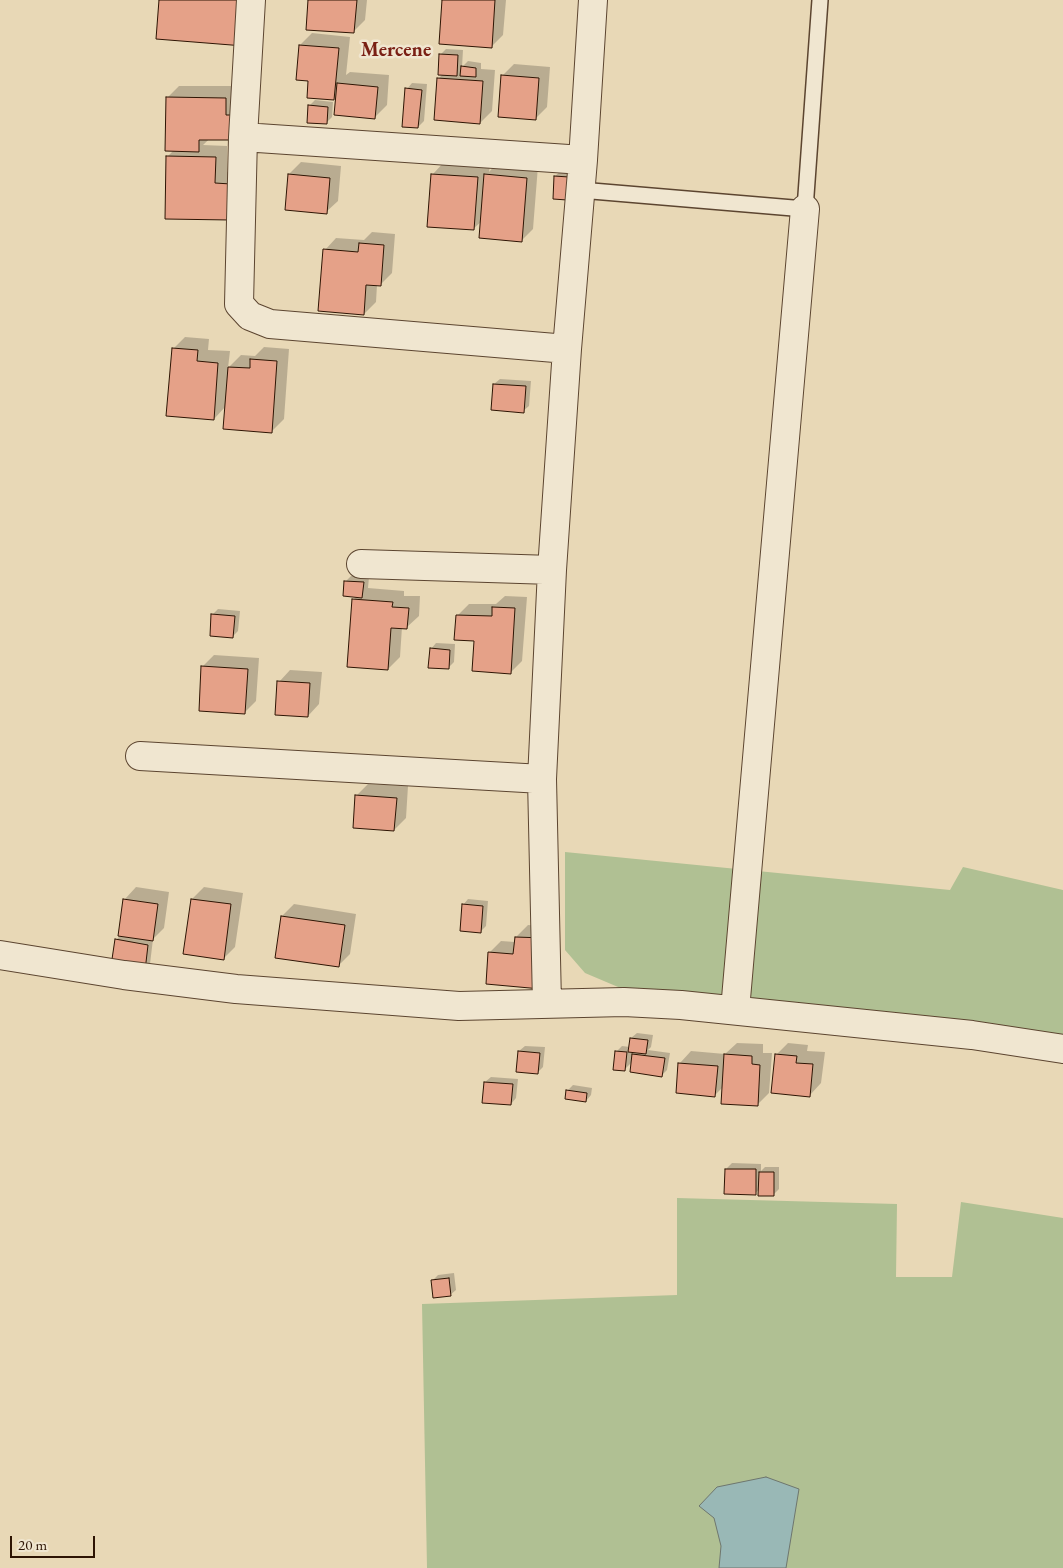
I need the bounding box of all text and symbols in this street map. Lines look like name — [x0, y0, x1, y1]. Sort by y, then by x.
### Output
district label: Mercene — [361, 39, 431, 63]
scale bar — [12, 1526, 98, 1558]
text: 20 m — [18, 1535, 47, 1554]

